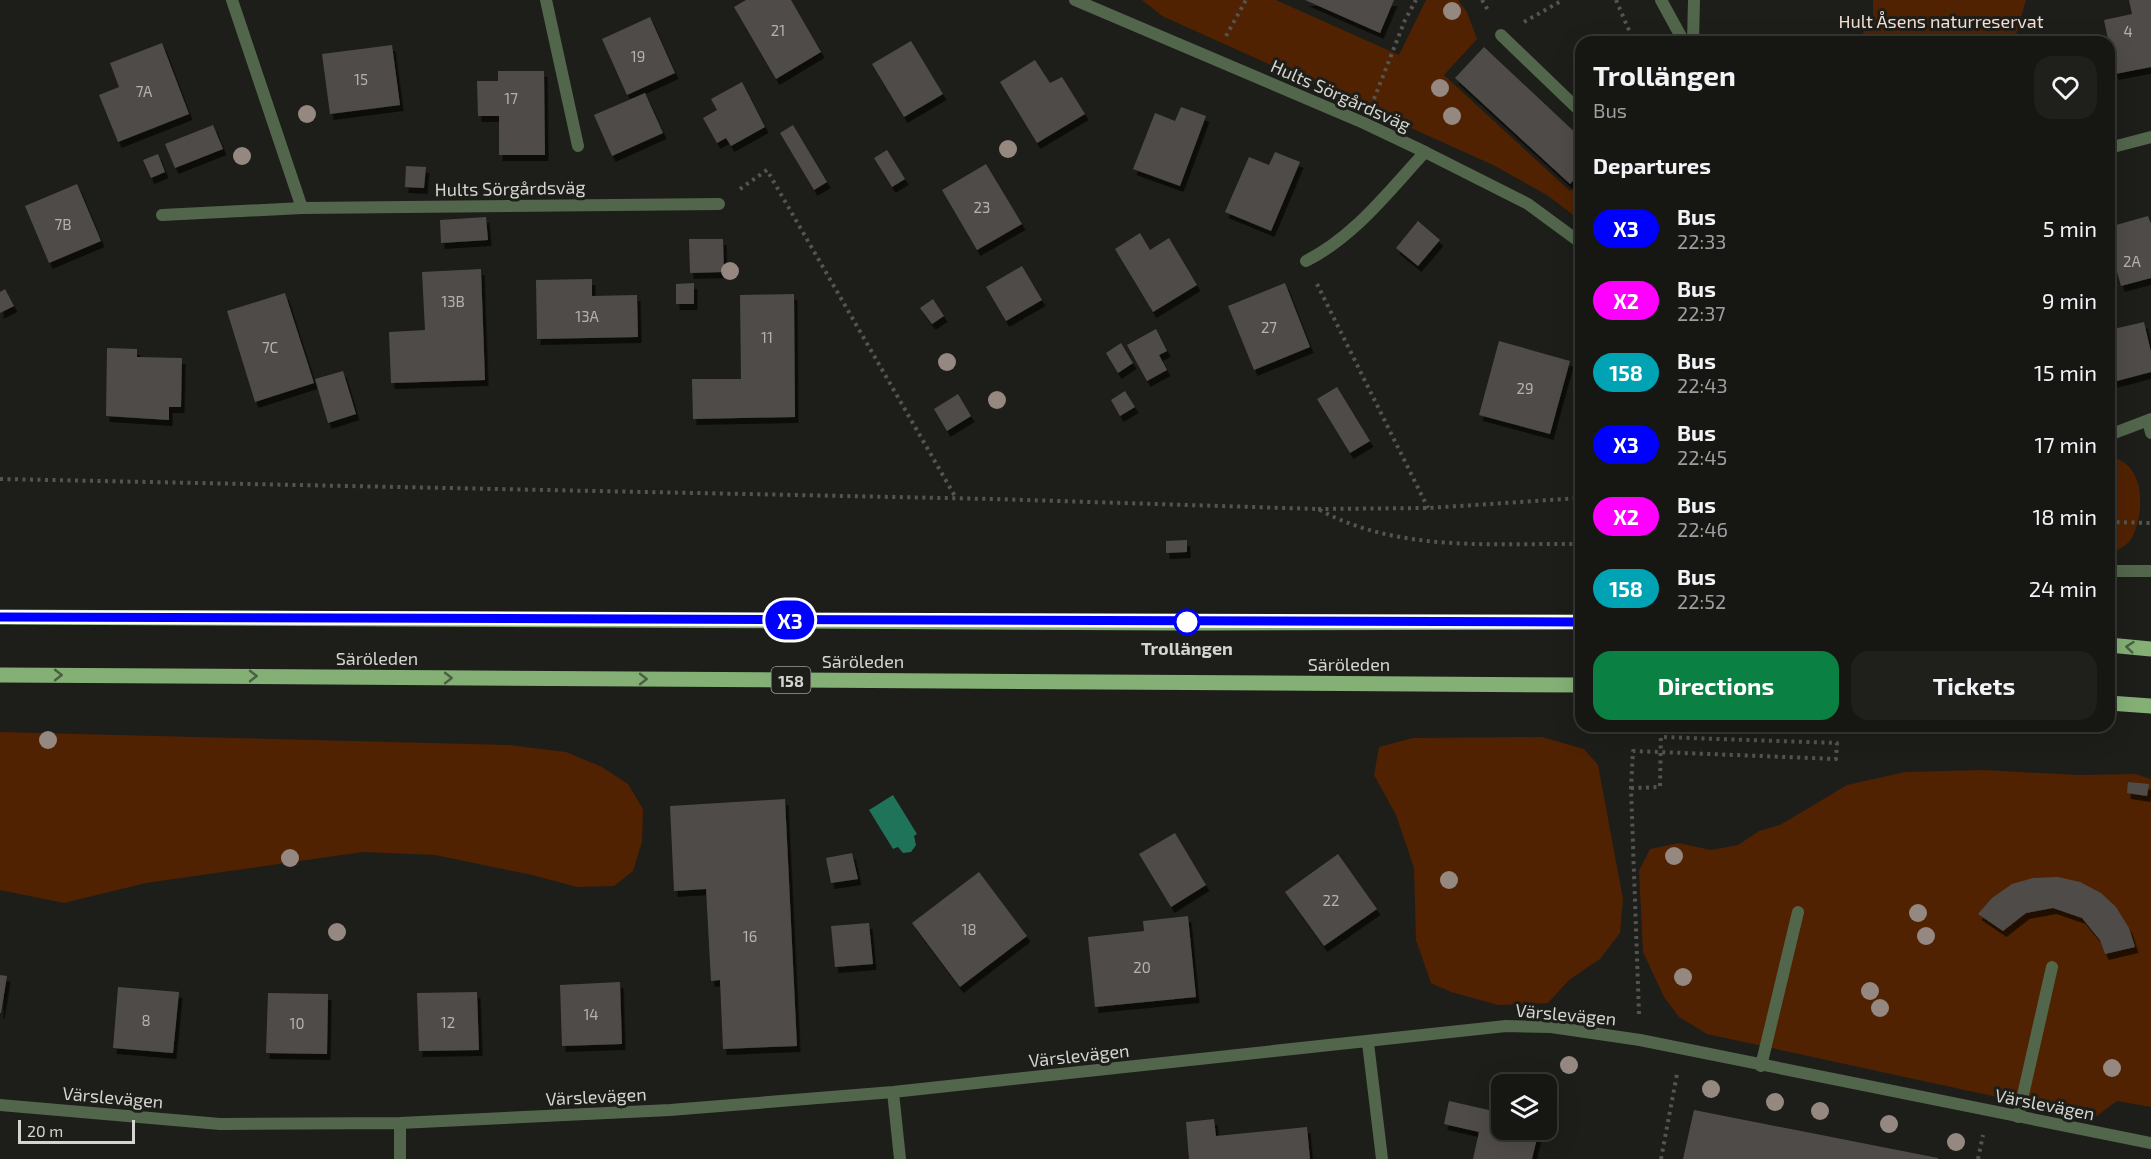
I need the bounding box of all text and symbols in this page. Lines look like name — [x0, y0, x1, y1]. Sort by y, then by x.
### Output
park label: Hult Åsens naturreservat — [1838, 10, 2044, 32]
house number: 21 — [771, 21, 785, 39]
house number: 4 — [2123, 22, 2133, 40]
house number: 19 — [631, 47, 645, 65]
street label: Hults Sörgårdsväg — [1268, 54, 1414, 136]
button: heart — [2034, 56, 2097, 119]
text: Trollängen — [1593, 58, 1736, 92]
house number: 15 — [354, 70, 368, 88]
house number: 7A — [136, 82, 153, 100]
house number: 17 — [504, 89, 518, 107]
text: Bus — [1593, 98, 1627, 122]
text: Departures — [1593, 152, 1711, 178]
street label: Hults Sörgårdsväg — [434, 176, 586, 200]
house number: 23 — [974, 198, 990, 216]
text: Bus — [1677, 203, 1716, 229]
house number: 7B — [55, 215, 71, 233]
text: 5 min — [2043, 215, 2097, 241]
text: X3 — [1613, 216, 1639, 241]
text: 22:33 — [1677, 229, 1726, 253]
house number: 2A — [2123, 252, 2142, 270]
text: Bus — [1677, 275, 1716, 301]
text: 9 min — [2042, 287, 2097, 313]
text: X2 — [1613, 288, 1639, 313]
house number: 13B — [441, 292, 465, 310]
text: 22:37 — [1677, 301, 1726, 325]
house number: 13A — [575, 307, 599, 325]
house number: 27 — [1261, 318, 1277, 336]
house number: 11 — [761, 328, 773, 346]
house number: 7C — [262, 338, 279, 356]
text: Bus — [1677, 347, 1716, 373]
text: 15 min — [2034, 359, 2097, 385]
text: 158 — [1609, 360, 1643, 385]
text: 22:43 — [1677, 373, 1728, 397]
house number: 29 — [1516, 379, 1534, 397]
text: Bus — [1677, 419, 1716, 445]
text: 17 min — [2035, 431, 2097, 457]
text: X3 — [1613, 432, 1639, 457]
text: 22:45 — [1677, 445, 1727, 469]
text: Bus — [1677, 491, 1716, 517]
text: 18 min — [2032, 503, 2097, 529]
text: X2 — [1613, 504, 1639, 529]
text: 22:46 — [1677, 517, 1728, 541]
text: Bus — [1677, 563, 1716, 589]
text: 24 min — [2029, 575, 2097, 601]
text: 158 — [1609, 576, 1643, 601]
text: 22:52 — [1677, 589, 1726, 613]
line badge: X3 — [763, 600, 817, 640]
text: X3 — [777, 608, 803, 633]
marker: Trollängen — [1174, 609, 1200, 635]
place label: Trollängen — [1141, 637, 1233, 659]
one-way arrow — [2125, 641, 2135, 654]
street label: Säröleden — [336, 647, 418, 669]
street label: Säröleden — [822, 650, 904, 672]
button: Directions — [1593, 651, 1839, 720]
button: Tickets — [1851, 651, 2097, 720]
street label: Säröleden — [1308, 653, 1390, 675]
road number: 158 — [772, 667, 810, 693]
one-way arrow — [54, 669, 63, 681]
one-way arrow — [249, 670, 258, 682]
one-way arrow — [444, 671, 453, 684]
one-way arrow — [639, 673, 648, 685]
house number: 22 — [1323, 891, 1339, 909]
house number: 18 — [961, 920, 977, 938]
house number: 16 — [743, 927, 757, 945]
house number: 20 — [1133, 958, 1151, 976]
street label: Värslevägen — [1515, 999, 1617, 1029]
house number: 14 — [583, 1005, 599, 1023]
house number: 8 — [141, 1011, 151, 1029]
house number: 12 — [441, 1013, 455, 1031]
house number: 10 — [289, 1014, 305, 1032]
street label: Värslevägen — [1028, 1039, 1130, 1071]
map controls — [1491, 1074, 1557, 1140]
button: layers — [1491, 1074, 1557, 1140]
street label: Värslevägen — [62, 1082, 164, 1112]
street label: Värslevägen — [545, 1082, 647, 1110]
street label: Värslevägen — [1993, 1084, 2097, 1124]
scale bar — [18, 1117, 135, 1144]
text: 20 m — [27, 1121, 63, 1140]

